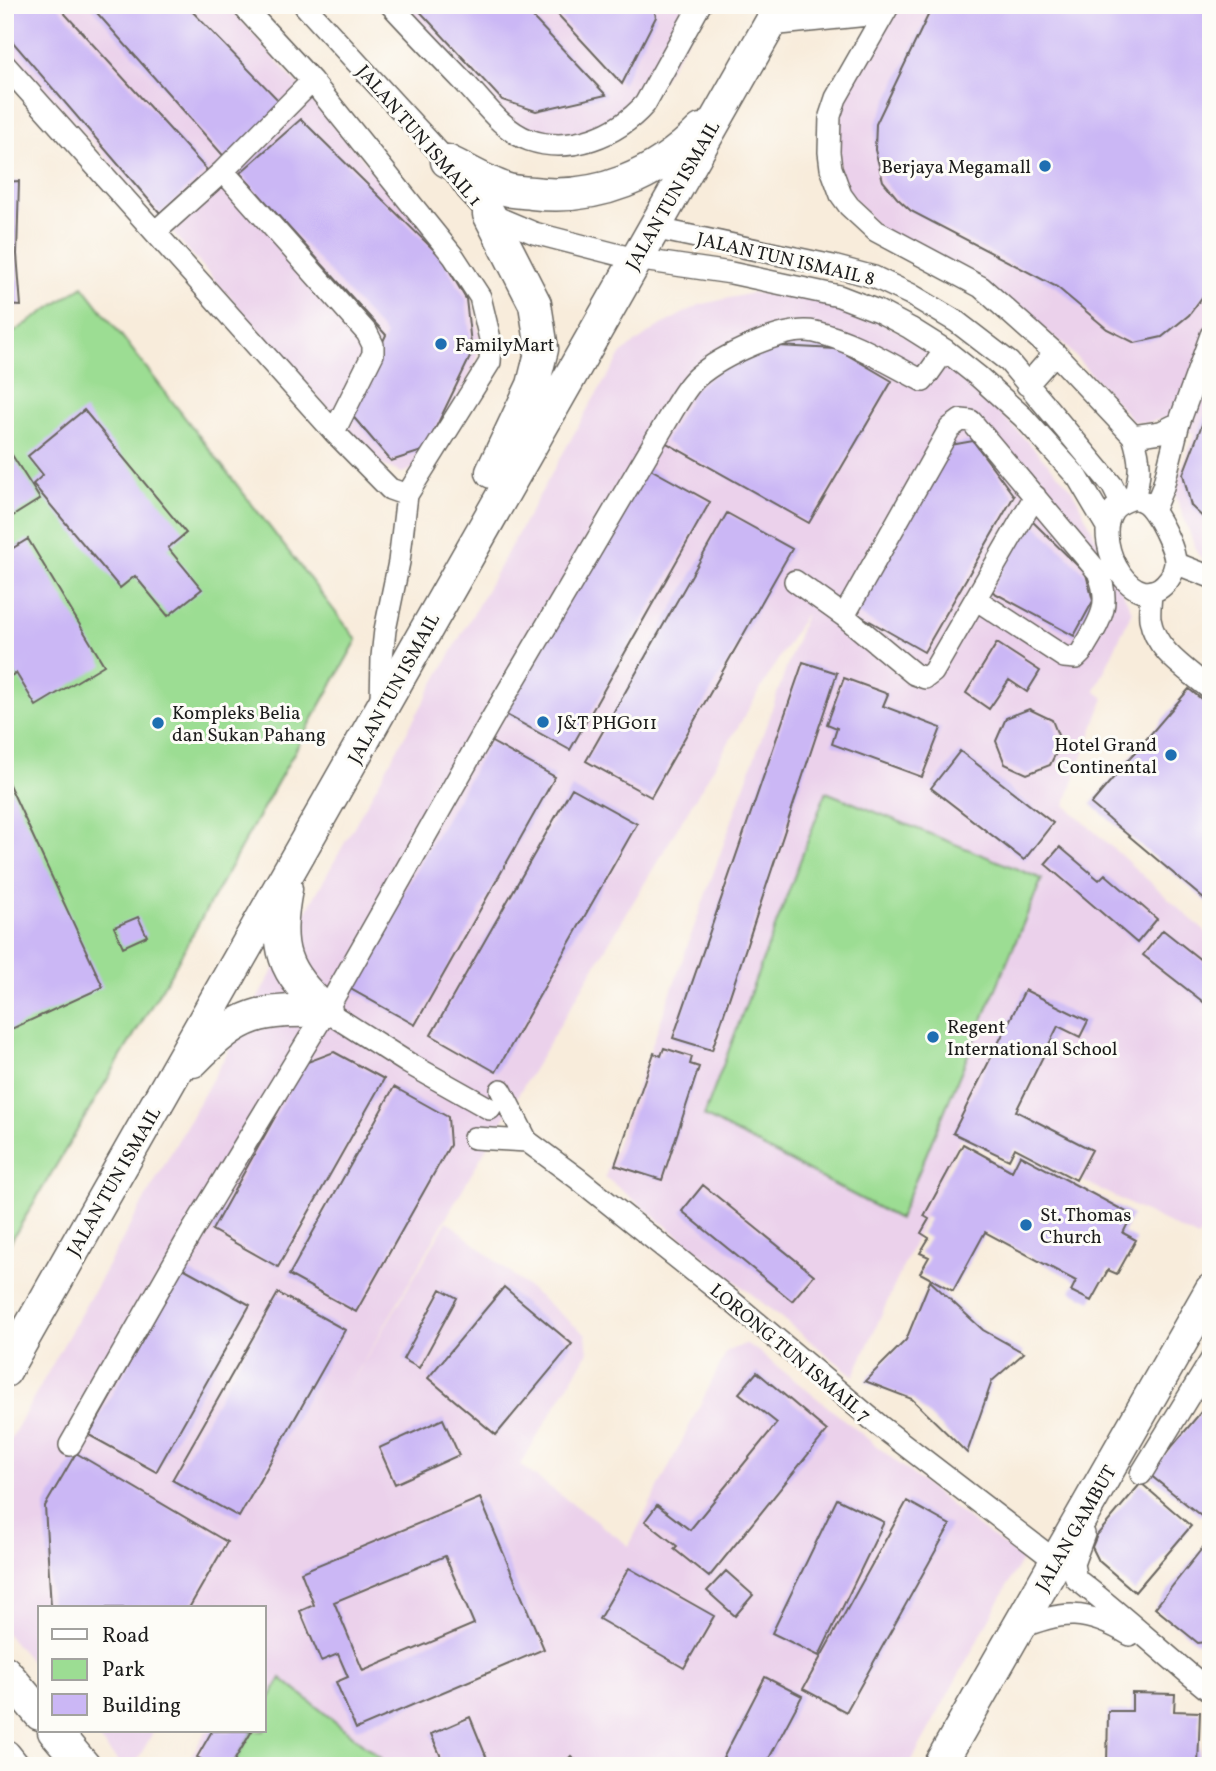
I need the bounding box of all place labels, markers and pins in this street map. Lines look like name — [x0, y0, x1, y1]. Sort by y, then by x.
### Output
place label: Berjaya Megamall — [881, 155, 1031, 181]
marker: Berjaya Megamall — [1037, 158, 1053, 174]
place label: FamilyMart — [455, 333, 555, 359]
marker: FamilyMart — [433, 336, 449, 352]
place label: Kompleks Belia dan Sukan Pahang — [172, 701, 326, 749]
place label: J&T PHG011 — [557, 711, 657, 737]
marker: J&T PHG011 — [535, 714, 551, 730]
marker: Kompleks Belia dan Sukan Pahang — [150, 715, 166, 731]
place label: Hotel Grand Continental — [1054, 733, 1157, 781]
marker: Hotel Grand Continental — [1163, 747, 1179, 763]
place label: Regent International School — [947, 1015, 1118, 1063]
marker: Regent International School — [925, 1029, 941, 1045]
place label: St. Thomas Church — [1040, 1203, 1131, 1251]
marker: St. Thomas Church — [1018, 1217, 1034, 1233]

